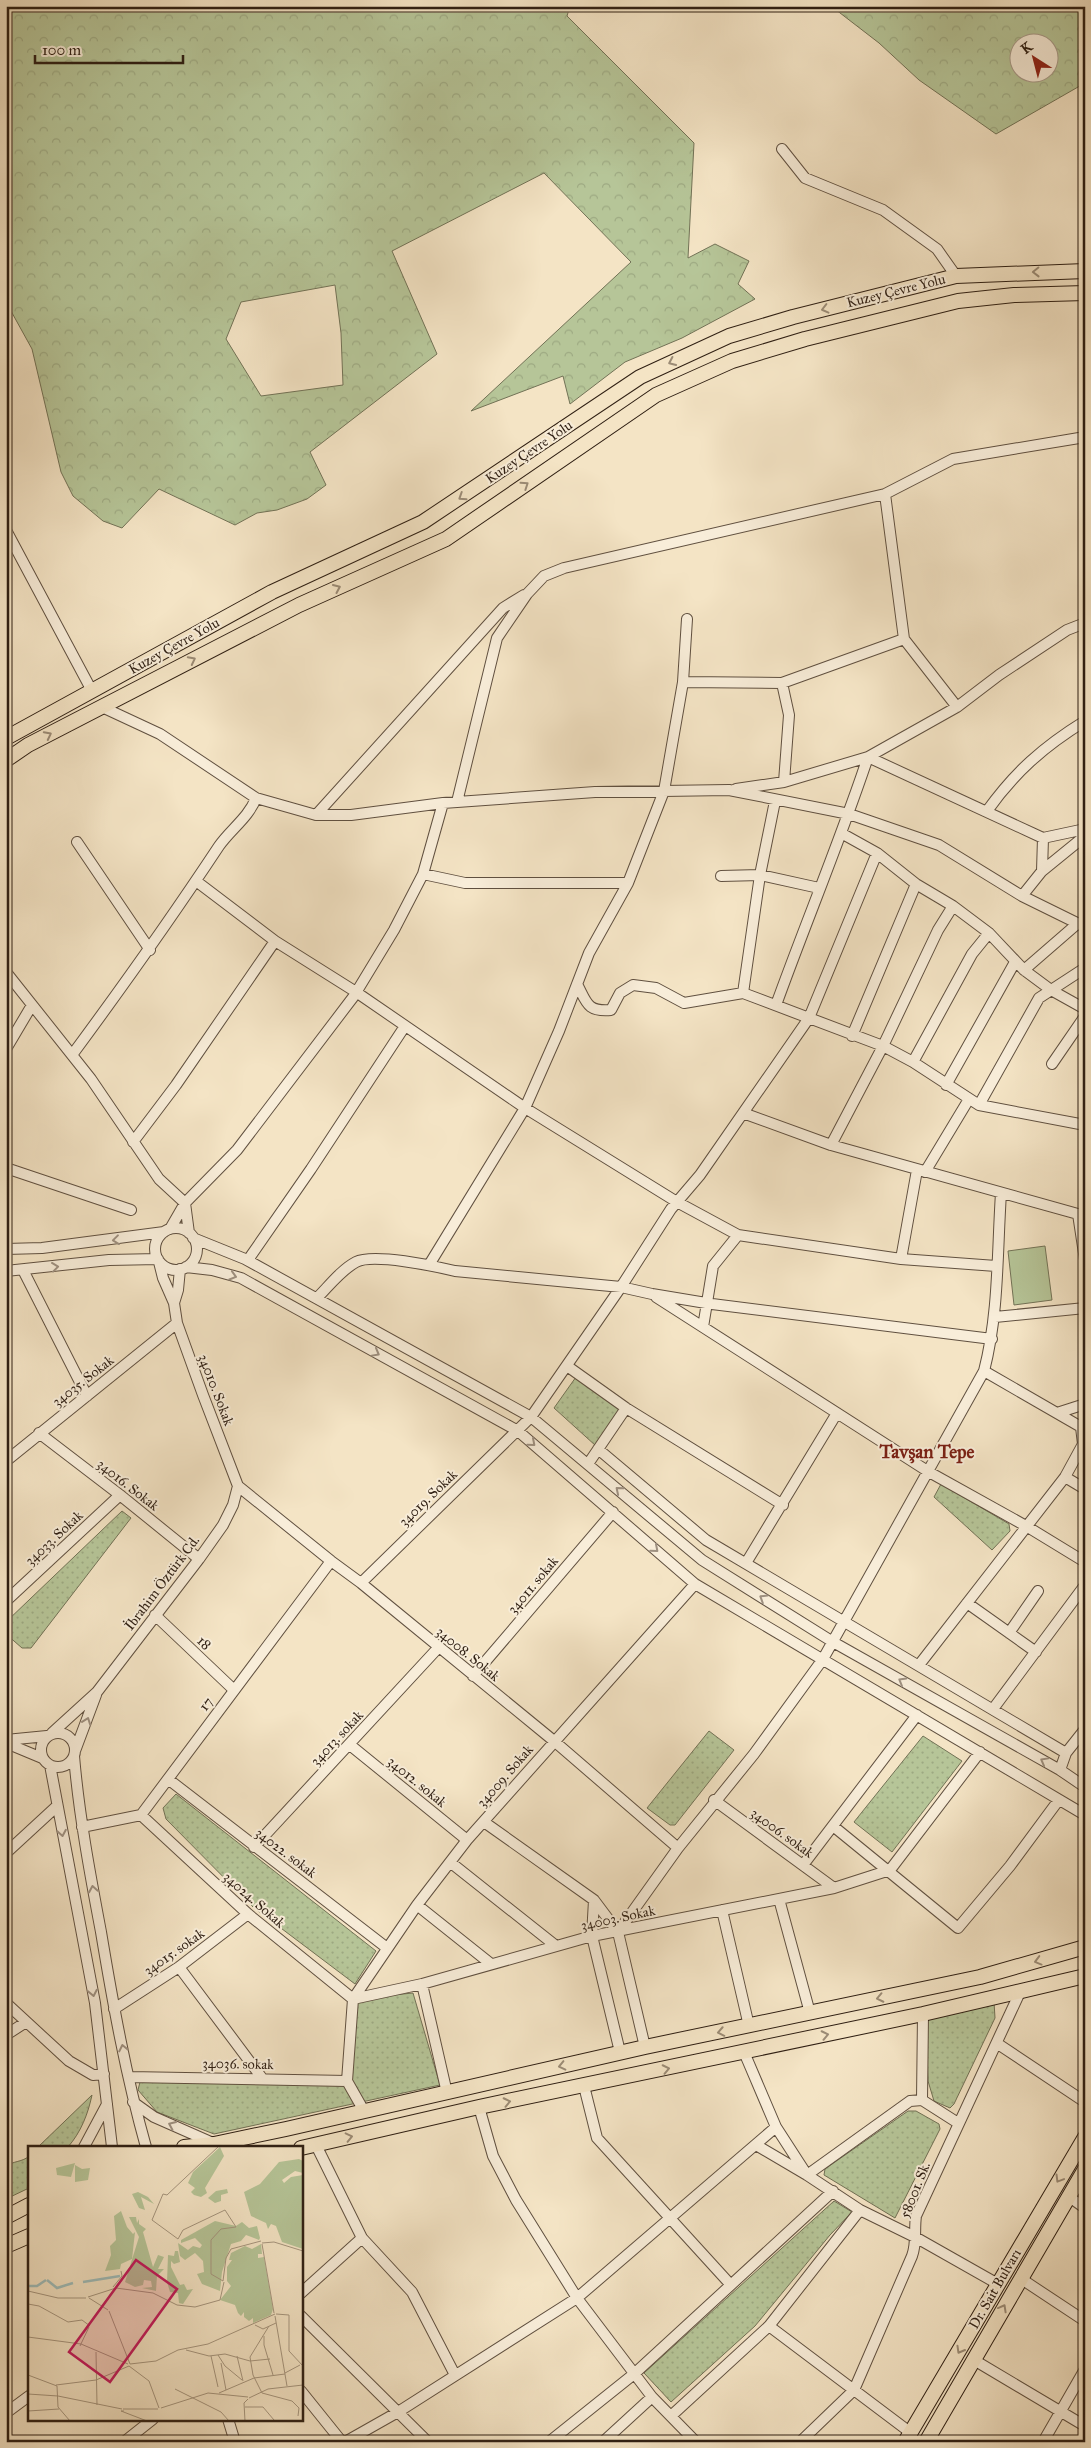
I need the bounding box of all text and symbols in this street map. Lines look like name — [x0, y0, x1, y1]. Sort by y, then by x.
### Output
scale bar — [35, 32, 182, 64]
north arrow — [1008, 32, 1058, 82]
text: K — [1018, 37, 1037, 58]
text: 100 m — [42, 41, 82, 59]
one-way arrow — [1032, 267, 1040, 277]
street label: Kuzey Çevre Yolu — [845, 270, 948, 311]
one-way arrow — [821, 303, 830, 314]
one-way arrow — [668, 356, 677, 367]
street label: Kuzey Çevre Yolu — [482, 416, 576, 487]
one-way arrow — [519, 482, 529, 491]
one-way arrow — [458, 491, 468, 500]
one-way arrow — [332, 583, 341, 594]
street label: Kuzey Çevre Yolu — [126, 614, 223, 678]
one-way arrow — [187, 656, 196, 666]
one-way arrow — [42, 731, 51, 741]
one-way arrow — [112, 1234, 120, 1245]
one-way arrow — [51, 1262, 59, 1273]
one-way arrow — [229, 1270, 237, 1280]
one-way arrow — [371, 1347, 380, 1357]
street label: 34035. Sokak — [49, 1351, 117, 1410]
street label: 34010. Sokak — [195, 1352, 238, 1429]
one-way arrow — [526, 1437, 535, 1445]
district label: Tavşan Tepe — [878, 1440, 975, 1464]
street label: 34016. Sokak — [94, 1455, 163, 1515]
street label: 34019. Sokak — [395, 1466, 461, 1530]
one-way arrow — [616, 1488, 625, 1496]
street label: 34033. Sokak — [22, 1507, 87, 1569]
street label: İbrahim Öztürk Cd. — [119, 1531, 203, 1634]
one-way arrow — [649, 1543, 658, 1552]
street label: 34011. sokak — [504, 1553, 562, 1617]
one-way arrow — [759, 1595, 768, 1604]
street label: 34008. Sokak — [433, 1623, 504, 1685]
street label: 18 — [193, 1632, 215, 1654]
one-way arrow — [899, 1678, 908, 1688]
street label: 17 — [195, 1694, 217, 1714]
street label: 34013. sokak — [307, 1706, 367, 1769]
one-way arrow — [81, 1718, 91, 1726]
street label: 34009. Sokak — [473, 1741, 537, 1811]
street label: 34012. sokak — [384, 1753, 450, 1811]
one-way arrow — [1040, 1757, 1049, 1767]
street label: 34006. sokak — [747, 1804, 817, 1862]
street label: 34022. sokak — [252, 1824, 321, 1882]
one-way arrow — [57, 1829, 67, 1838]
street label: 34024. Sokak — [220, 1868, 289, 1932]
one-way arrow — [89, 1884, 99, 1893]
street label: 34003. Sokak — [579, 1902, 657, 1934]
street label: 34015. sokak — [140, 1925, 208, 1979]
one-way arrow — [1035, 1956, 1043, 1966]
one-way arrow — [87, 1988, 97, 1997]
one-way arrow — [876, 1993, 885, 2003]
one-way arrow — [717, 2026, 726, 2036]
one-way arrow — [821, 2030, 830, 2041]
one-way arrow — [118, 2044, 129, 2053]
street label: 34036. sokak — [202, 2055, 274, 2073]
one-way arrow — [558, 2060, 567, 2071]
one-way arrow — [662, 2064, 671, 2075]
one-way arrow — [503, 2097, 512, 2107]
one-way arrow — [168, 2121, 177, 2132]
one-way arrow — [344, 2132, 353, 2143]
inset map — [28, 2146, 302, 2420]
street label: 58001. Sk. — [896, 2159, 934, 2221]
one-way arrow — [1055, 2173, 1065, 2182]
street label: Dr. Sait Bulvarı — [965, 2246, 1025, 2332]
one-way arrow — [996, 2305, 1006, 2314]
one-way arrow — [956, 2344, 966, 2353]

